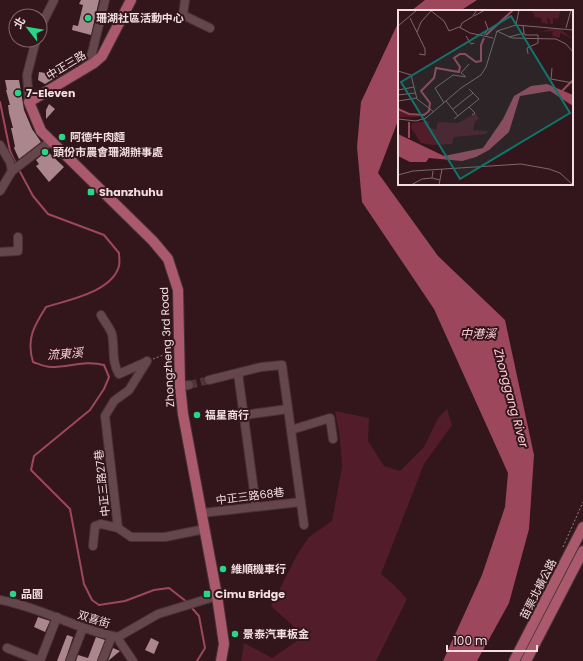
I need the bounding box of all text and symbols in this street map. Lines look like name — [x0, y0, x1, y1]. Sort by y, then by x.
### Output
north arrow — [8, 8, 48, 48]
place label: 珊湖社區活動中心 — [96, 10, 184, 26]
inset map — [398, 10, 573, 185]
marker: 珊湖社區活動中心 — [83, 13, 93, 23]
text: 北 — [10, 14, 29, 32]
street label: 中正三路 — [43, 47, 89, 83]
place label: 7-Eleven — [26, 85, 75, 101]
marker: 7-Eleven — [13, 88, 23, 98]
place label: 阿德牛肉麵 — [70, 129, 125, 145]
marker: 阿德牛肉麵 — [57, 132, 67, 142]
place label: 頭份市農會珊湖辦事處 — [53, 144, 163, 160]
marker: 頭份市農會珊湖辦事處 — [40, 147, 50, 157]
place label: Shanzhuhu — [99, 184, 163, 200]
marker: Shanzhuhu — [86, 187, 96, 197]
street label: Zhongzheng 3rd Road — [156, 286, 178, 408]
water label: 中港溪 — [460, 325, 498, 342]
water label: 流東溪 — [46, 344, 86, 363]
water label: Zhonggang River — [490, 345, 533, 450]
place label: 福星商行 — [205, 407, 249, 423]
marker: 福星商行 — [192, 410, 202, 420]
street label: 中正三路27巷 — [91, 449, 113, 517]
street label: 中正三路68巷 — [215, 484, 285, 508]
street label: 苗栗北橫公路 — [516, 556, 560, 622]
place label: 維順機車行 — [231, 561, 286, 577]
marker: 維順機車行 — [218, 564, 228, 574]
place label: 品園 — [21, 586, 43, 602]
place label: Cimu Bridge — [215, 586, 285, 602]
marker: 品園 — [8, 589, 18, 599]
marker: Cimu Bridge — [202, 589, 212, 599]
street label: 双喜街 — [76, 607, 112, 631]
place label: 景泰汽車板金 — [243, 626, 309, 642]
scale bar — [447, 627, 537, 653]
marker: 景泰汽車板金 — [230, 629, 240, 639]
text: 100 m — [453, 632, 487, 649]

